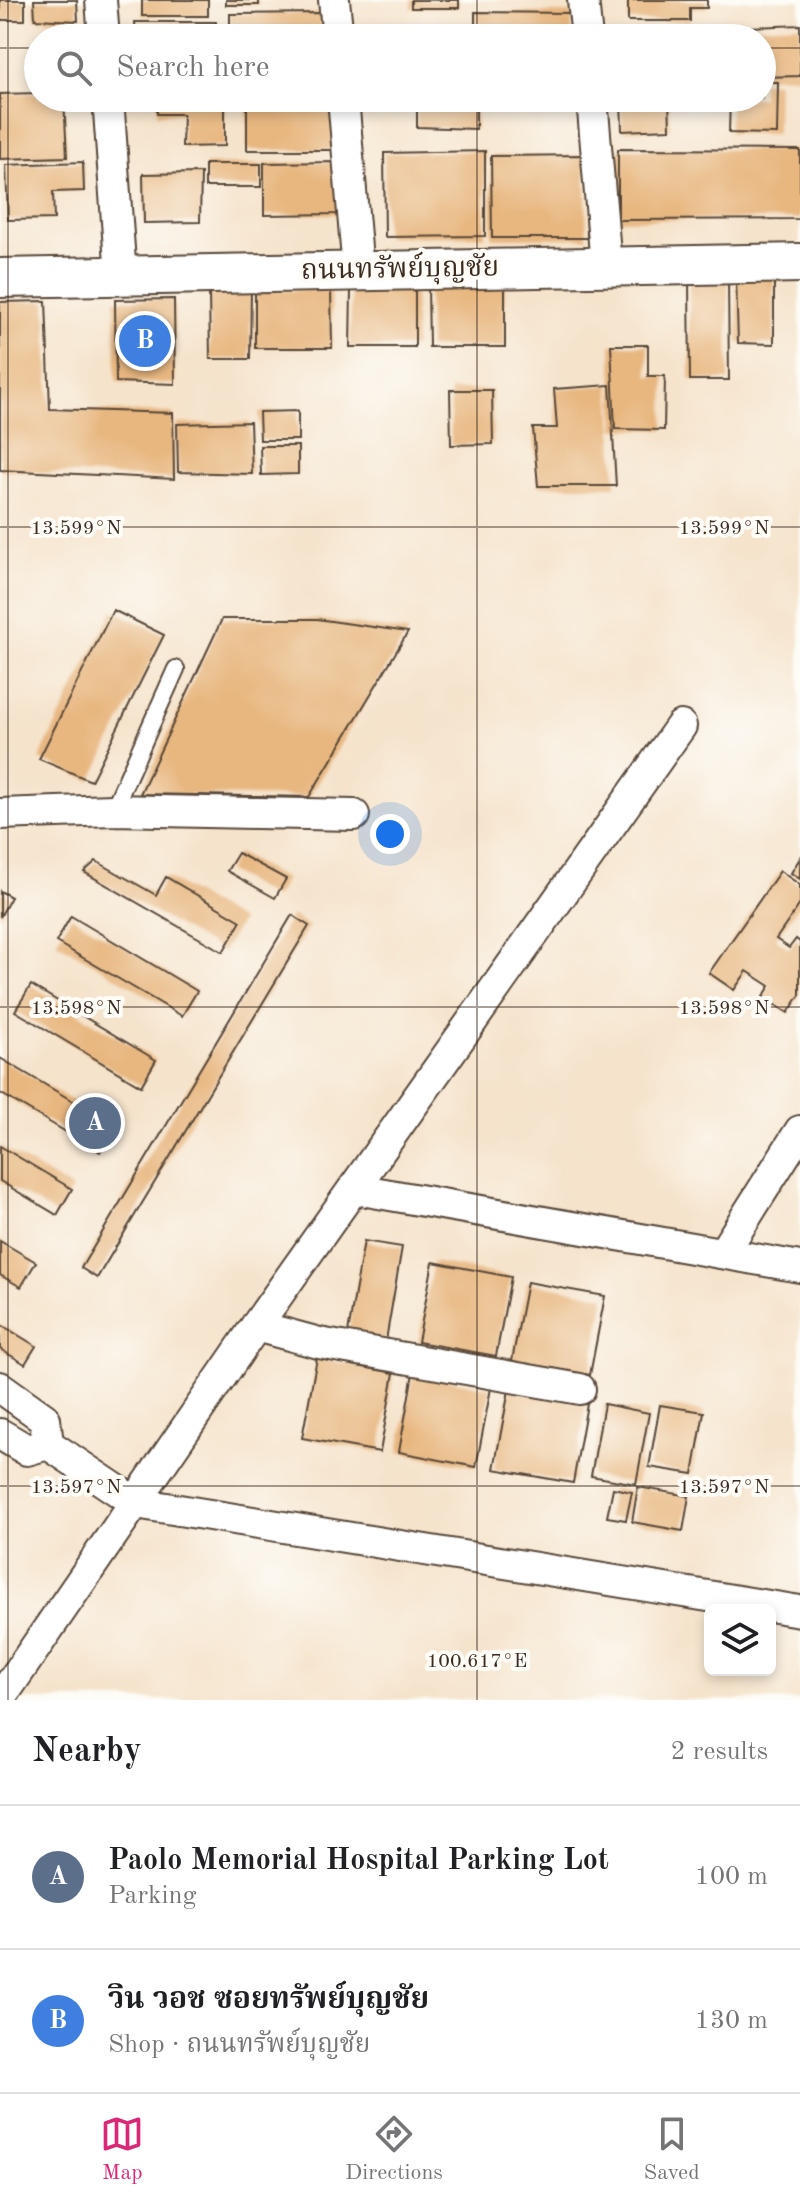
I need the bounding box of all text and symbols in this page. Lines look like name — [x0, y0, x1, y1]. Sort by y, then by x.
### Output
search box — [24, 24, 776, 112]
icon: search — [52, 46, 96, 90]
text: Search here — [116, 53, 270, 83]
street label: ถนนทรัพย์บุญชัย — [301, 249, 499, 288]
pin: B — [119, 311, 171, 371]
text: 13.599°N — [31, 519, 121, 539]
text: 13.599°N — [679, 519, 769, 539]
your location — [370, 814, 410, 854]
text: 13.598°N — [31, 999, 121, 1019]
text: 13.598°N — [679, 999, 769, 1019]
pin: A — [69, 1093, 121, 1153]
text: 13.597°N — [31, 1478, 121, 1498]
text: 13.597°N — [679, 1478, 769, 1498]
map controls — [704, 1604, 776, 1676]
button: layers — [704, 1604, 776, 1676]
text: 100.617°E — [427, 1652, 527, 1672]
text: Nearby — [32, 1735, 142, 1769]
text: 2 results — [670, 1739, 768, 1765]
text: Paolo Memorial Hospital Parking Lot — [108, 1846, 609, 1876]
text: A — [48, 1864, 68, 1890]
text: 100 m — [695, 1864, 768, 1890]
text: Parking — [108, 1883, 197, 1909]
text: วิน วอช ซอยทรัพย์บุญชัย — [108, 1985, 429, 2015]
text: B — [49, 2008, 67, 2034]
text: 130 m — [695, 2008, 768, 2034]
text: Shop · ถนนทรัพย์บุญชัย — [108, 2032, 370, 2058]
tab: Map — [100, 2112, 144, 2187]
tab: Directions — [345, 2112, 443, 2187]
tab: Saved — [644, 2112, 700, 2187]

